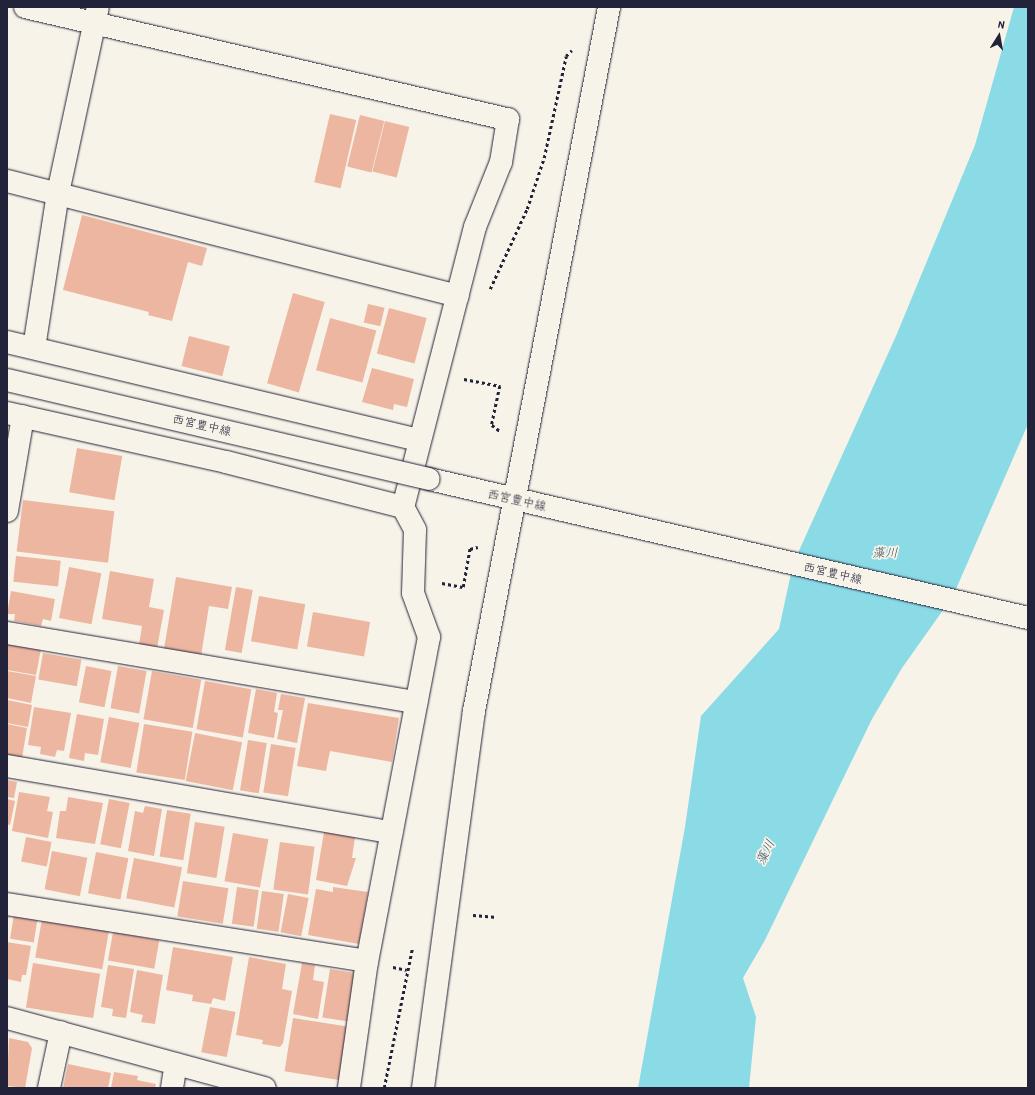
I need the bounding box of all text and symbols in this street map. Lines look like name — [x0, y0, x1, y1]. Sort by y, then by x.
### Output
north arrow — [979, 16, 1019, 56]
text: N — [997, 17, 1005, 32]
street label: 西宮豊中線 — [171, 411, 233, 439]
street label: 西宮豊中線 — [486, 486, 548, 514]
water label: 藻川 — [872, 544, 898, 560]
street label: 西宮豊中線 — [802, 559, 864, 587]
water label: 藻川 — [752, 837, 778, 867]

